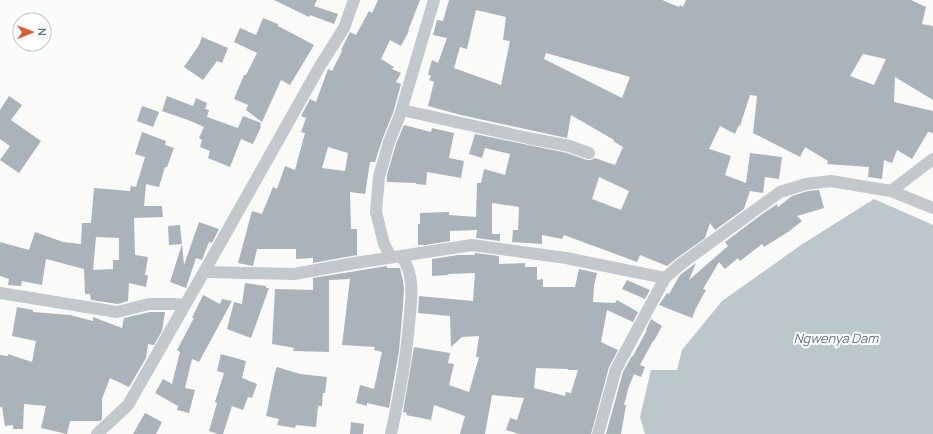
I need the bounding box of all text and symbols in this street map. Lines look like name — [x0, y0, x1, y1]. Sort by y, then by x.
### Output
north arrow — [12, 12, 52, 52]
text: N — [35, 28, 50, 36]
water label: Ngwenya Dam — [794, 329, 879, 347]

